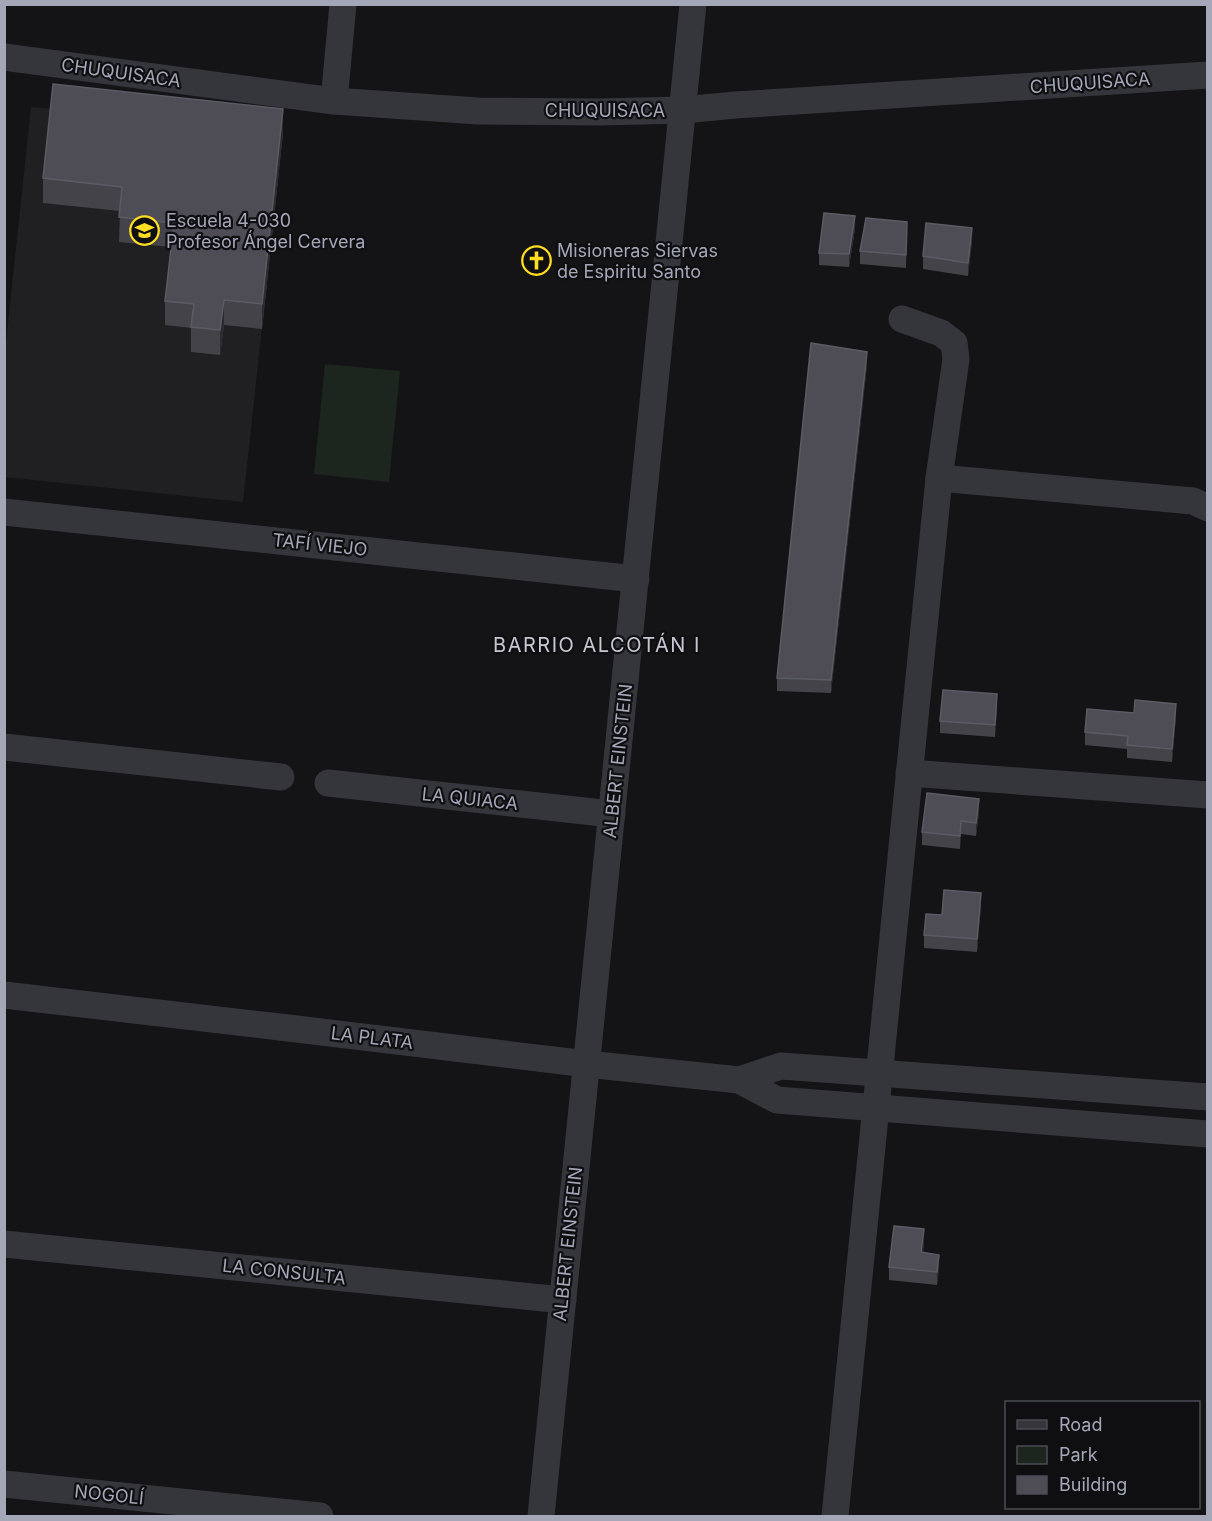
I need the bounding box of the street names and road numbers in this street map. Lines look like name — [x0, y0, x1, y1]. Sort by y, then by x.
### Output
street label: CHUQUISACA — [60, 54, 182, 91]
street label: CHUQUISACA — [1029, 68, 1151, 97]
street label: CHUQUISACA — [545, 100, 665, 121]
street label: TAFÍ VIEJO — [272, 528, 369, 560]
street label: ALBERT EINSTEIN — [599, 683, 636, 839]
street label: LA QUIACA — [421, 783, 519, 814]
street label: LA PLATA — [330, 1022, 414, 1053]
street label: ALBERT EINSTEIN — [549, 1166, 586, 1322]
street label: LA CONSULTA — [221, 1255, 347, 1288]
street label: NOGOLÍ — [73, 1479, 145, 1509]

